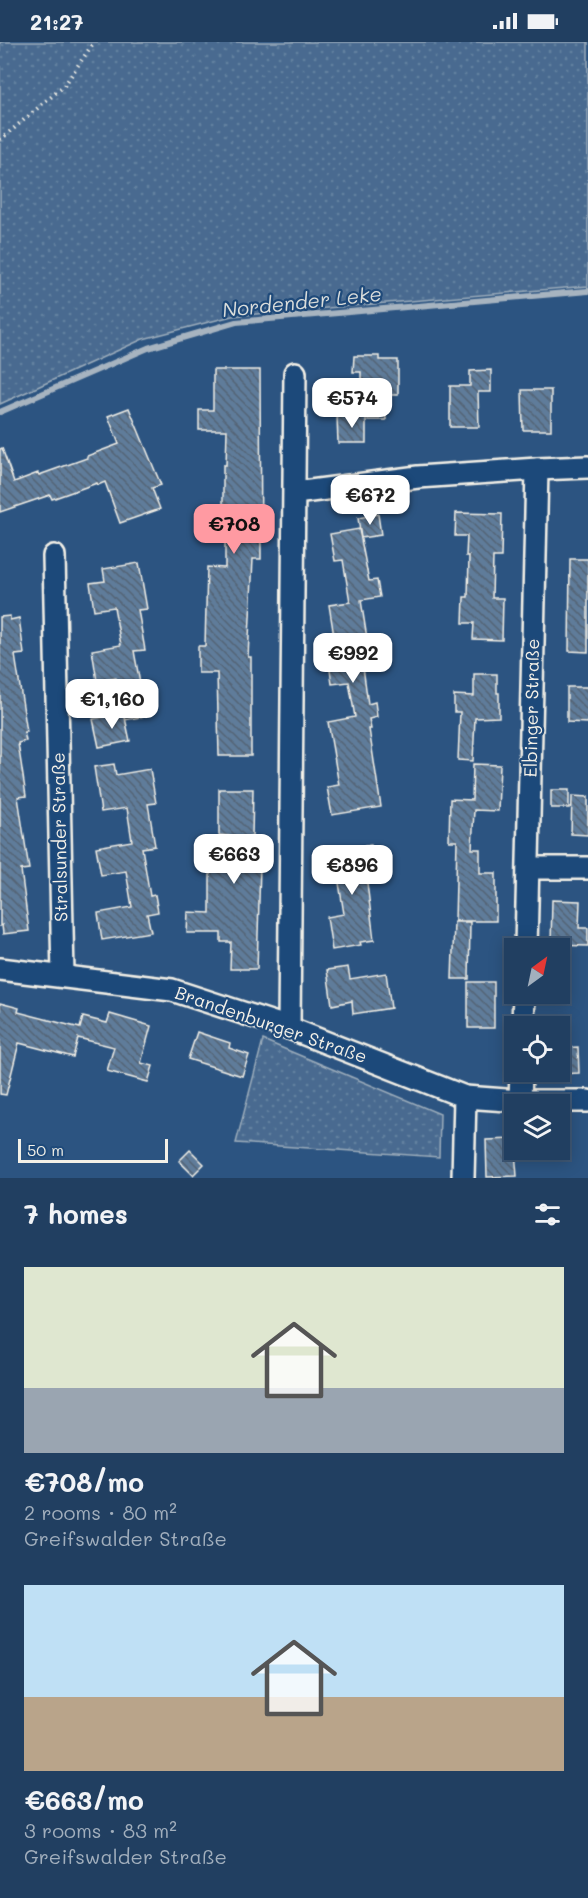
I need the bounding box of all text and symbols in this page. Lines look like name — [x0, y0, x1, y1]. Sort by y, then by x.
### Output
text: 21:27 — [30, 7, 84, 36]
water label: Nordender Leke — [221, 280, 383, 322]
pin: €574 — [316, 378, 388, 429]
text: €574 — [326, 384, 378, 410]
pin: €672 — [334, 475, 406, 526]
text: €672 — [345, 481, 395, 507]
pin: €708 — [198, 504, 270, 555]
text: €708 — [208, 510, 260, 536]
pin: €992 — [317, 633, 389, 684]
street label: Elbinger Straße — [518, 638, 544, 778]
text: €992 — [327, 639, 379, 665]
pin: €1,160 — [63, 679, 161, 730]
text: €1,160 — [79, 685, 145, 711]
street label: Stralsunder Straße — [46, 752, 72, 922]
pin: €663 — [198, 834, 270, 885]
text: €663 — [208, 840, 260, 866]
pin: €896 — [316, 845, 388, 896]
text: €896 — [326, 851, 378, 877]
north arrow — [504, 938, 570, 1004]
map controls — [504, 938, 570, 1160]
street label: Brandenburger Straße — [172, 980, 371, 1068]
button: locate — [504, 1016, 570, 1082]
button: layers — [504, 1094, 570, 1160]
scale bar — [18, 1136, 168, 1164]
text: 50 m — [27, 1139, 64, 1160]
text: 7 homes — [24, 1197, 128, 1231]
icon: filters — [531, 1198, 564, 1231]
icon: home — [240, 1306, 348, 1414]
text: €708/mo — [24, 1465, 144, 1499]
text: 2 rooms · 80 m² — [24, 1499, 177, 1525]
text: Greifswalder Straße — [24, 1525, 227, 1551]
icon: home — [240, 1624, 348, 1732]
text: €663/mo — [24, 1783, 144, 1817]
text: 3 rooms · 83 m² — [24, 1817, 177, 1843]
text: Greifswalder Straße — [24, 1843, 227, 1869]

